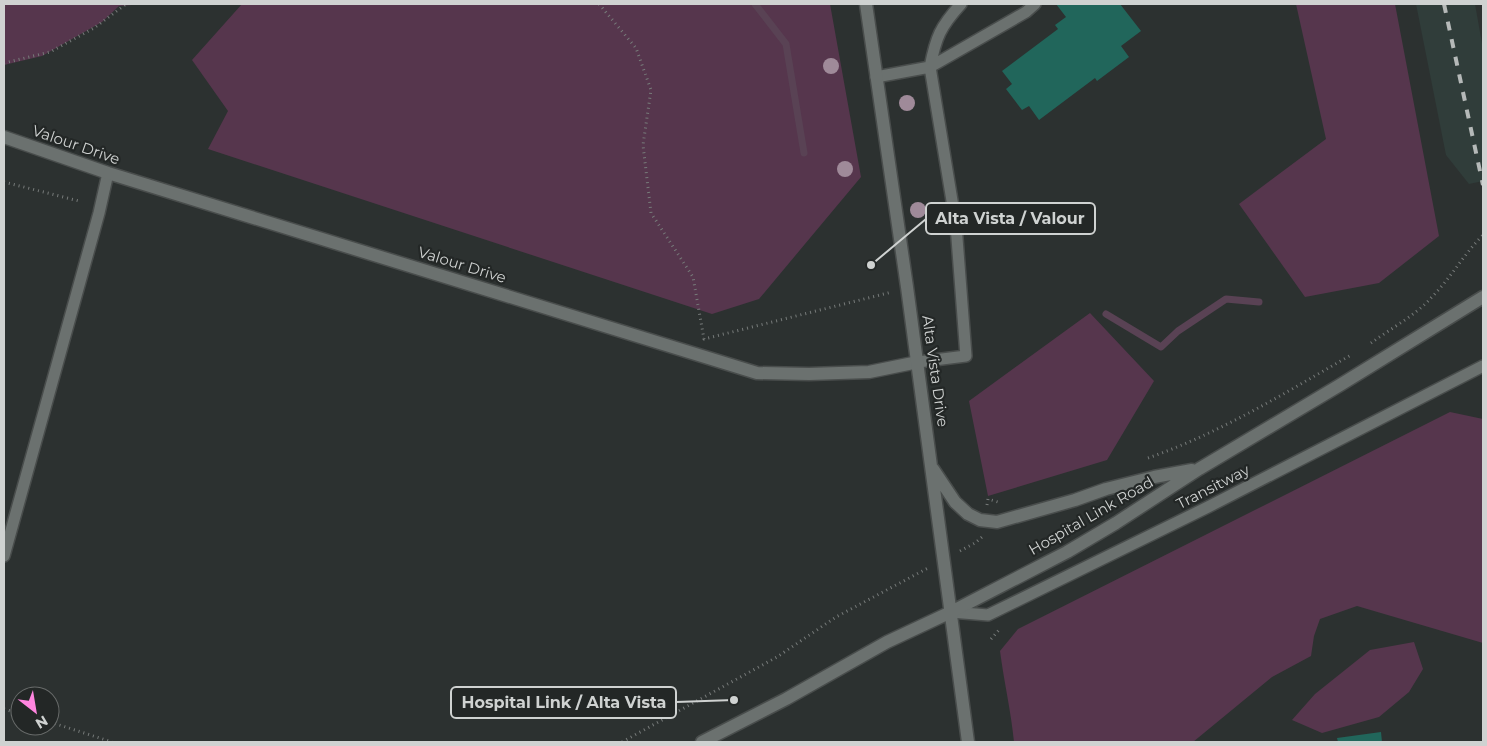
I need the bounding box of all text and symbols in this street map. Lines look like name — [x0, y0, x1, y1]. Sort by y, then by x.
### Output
street label: Valour Drive — [30, 121, 122, 168]
callout: Alta Vista / Valour — [926, 203, 1095, 234]
text: Alta Vista / Valour — [934, 209, 1085, 228]
street label: Valour Drive — [416, 242, 509, 287]
street label: Alta Vista Drive — [918, 314, 953, 428]
street label: Transitway — [1173, 460, 1253, 513]
street label: Hospital Link Road — [1025, 472, 1156, 559]
north arrow — [10, 686, 60, 736]
callout: Hospital Link / Alta Vista — [451, 687, 676, 718]
text: Hospital Link / Alta Vista — [462, 693, 666, 712]
text: N — [32, 712, 51, 733]

